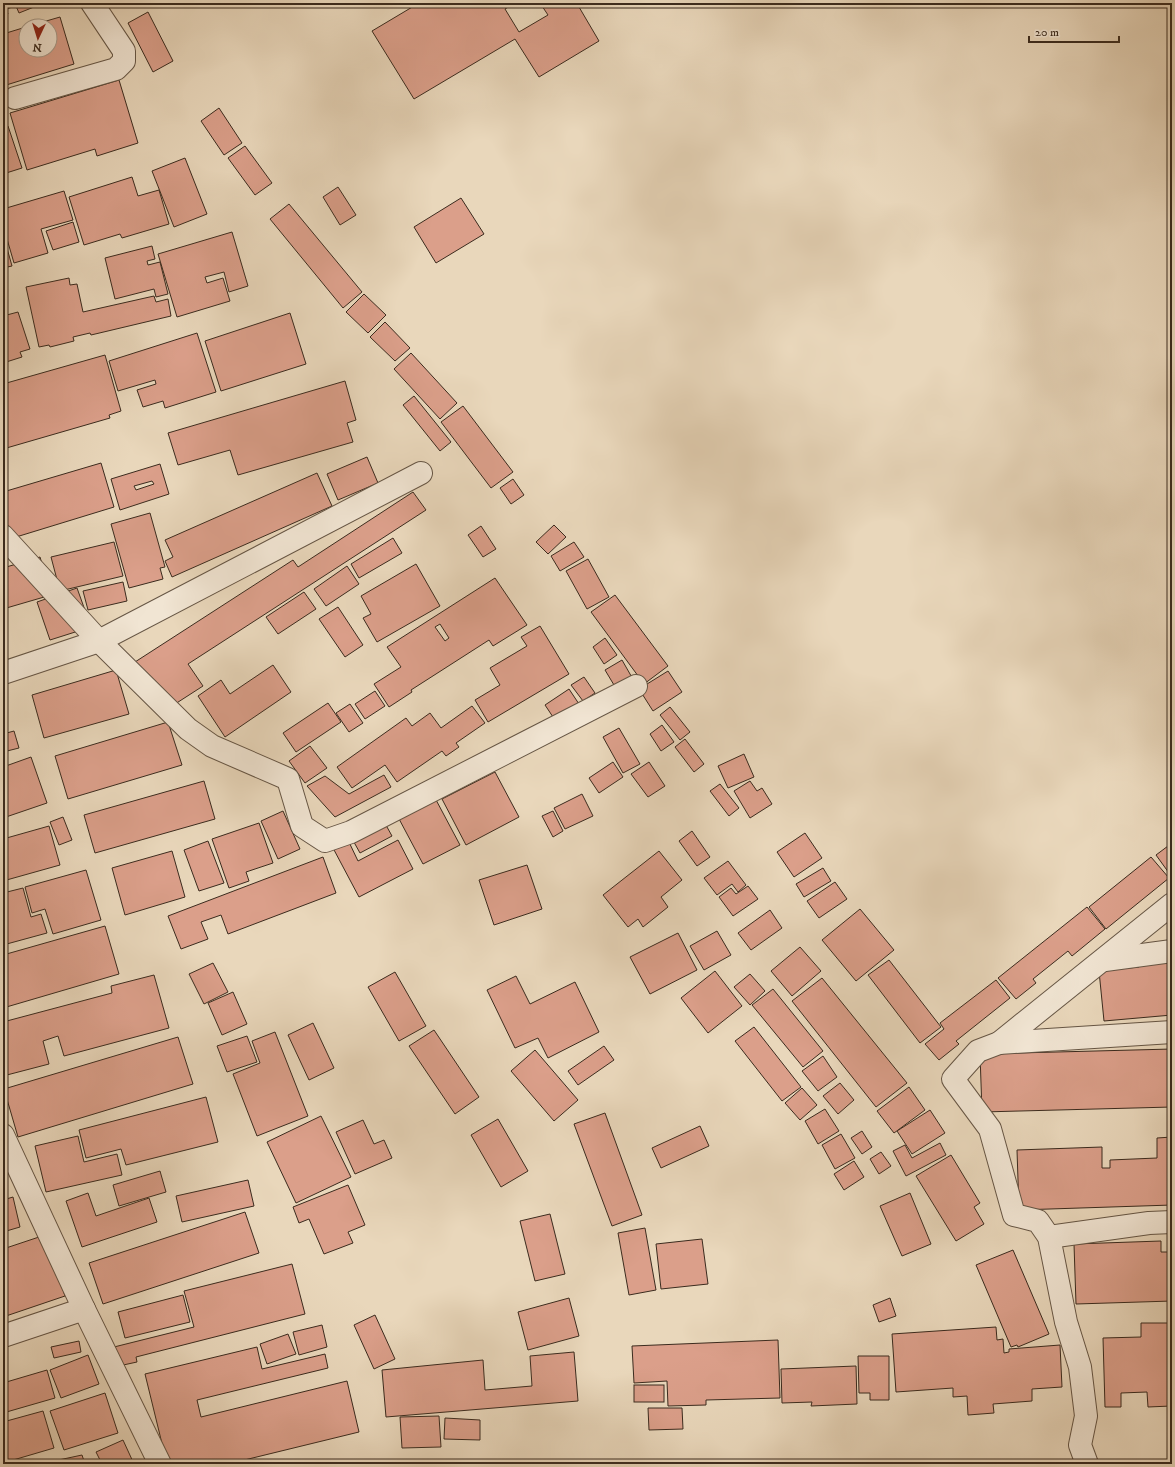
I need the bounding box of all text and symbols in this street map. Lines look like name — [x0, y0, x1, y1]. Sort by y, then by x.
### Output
north arrow — [18, 18, 58, 58]
scale bar — [1029, 18, 1119, 44]
text: 20 m — [1035, 25, 1059, 40]
text: N — [32, 40, 42, 54]

